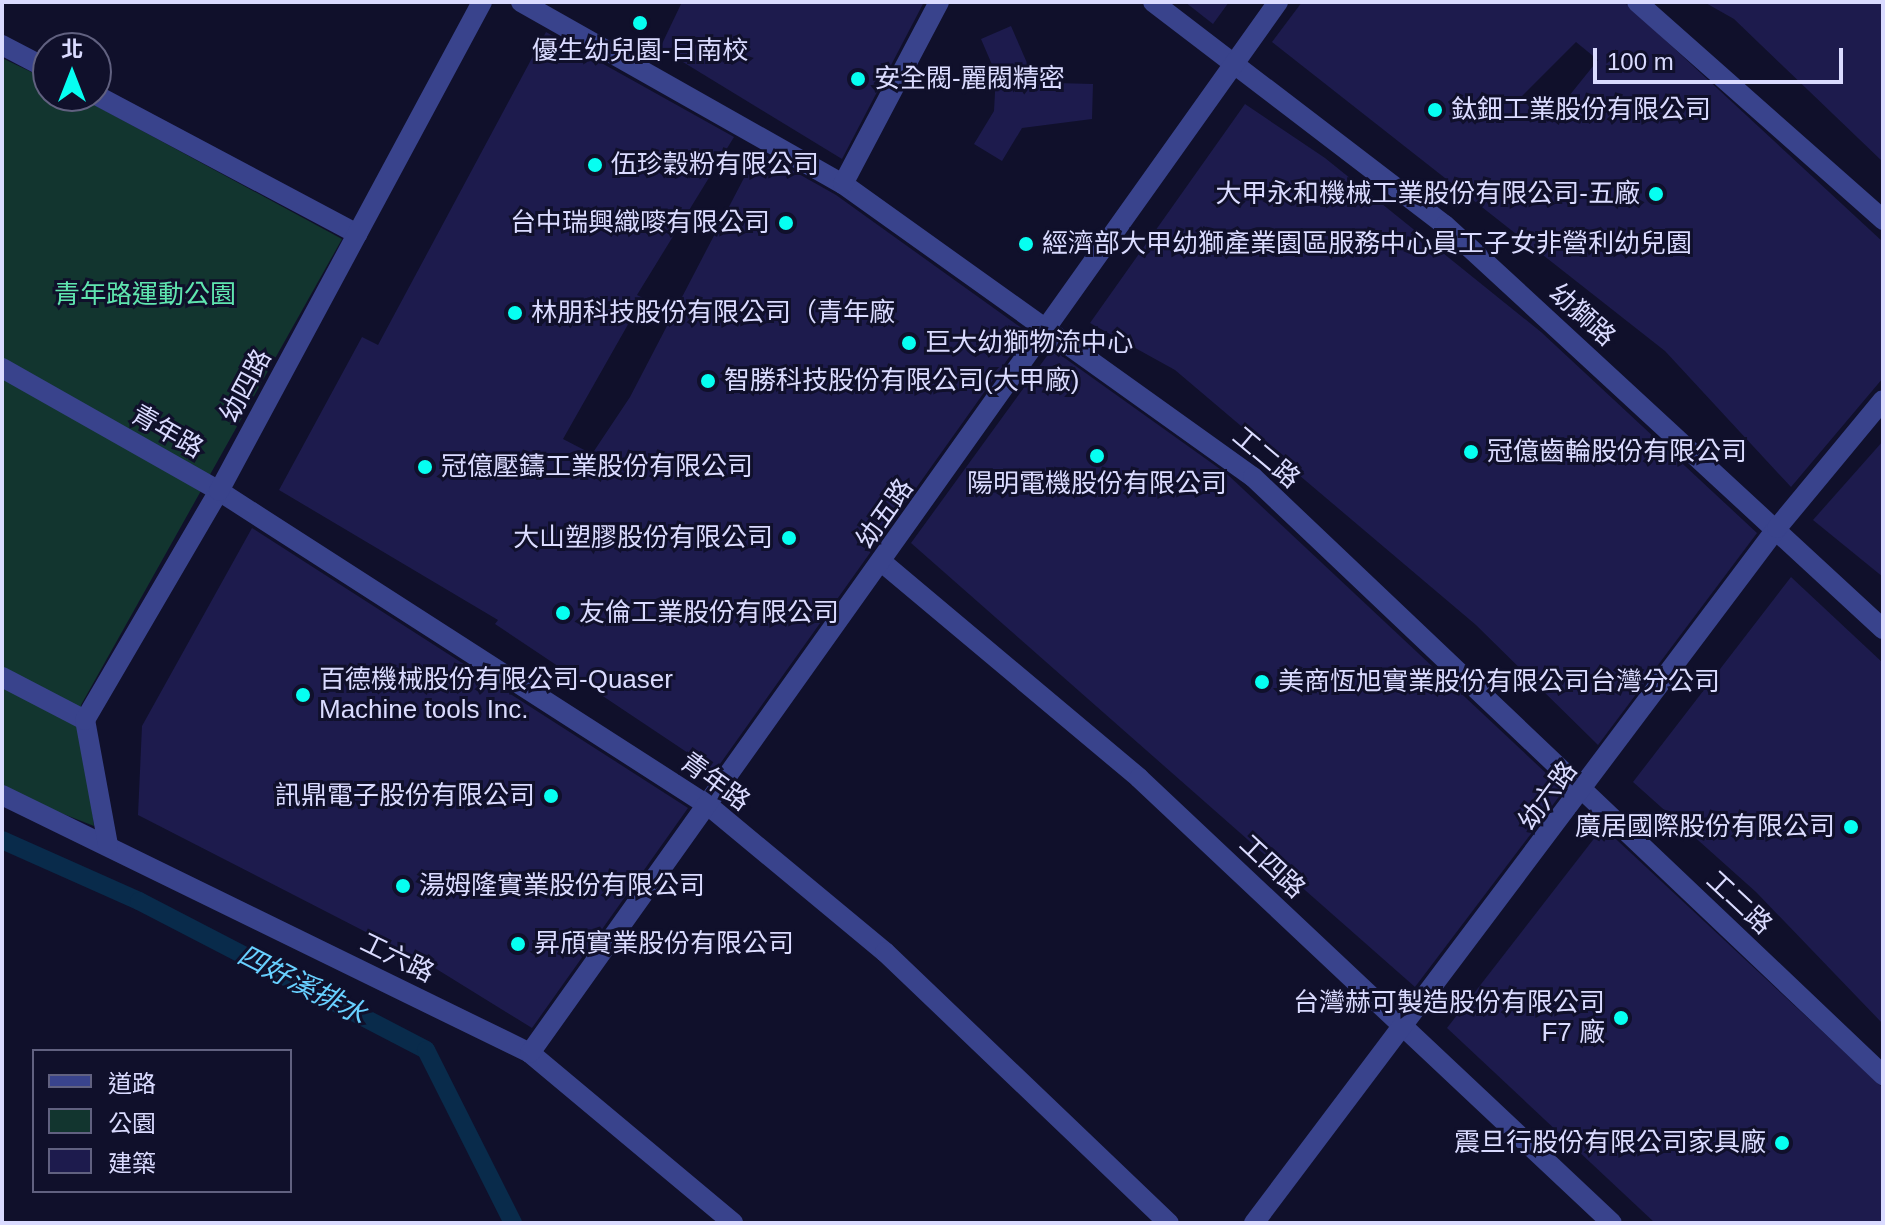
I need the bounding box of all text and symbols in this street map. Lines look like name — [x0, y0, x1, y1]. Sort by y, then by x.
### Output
marker: 優生幼兒園-日南校 — [631, 14, 649, 32]
north arrow — [32, 32, 112, 112]
scale bar — [1597, 32, 1847, 82]
place label: 優生幼兒園-日南校 — [532, 35, 748, 67]
text: 北 — [61, 37, 83, 62]
text: 100 m — [1607, 48, 1674, 75]
place label: 安全閥-麗閥精密 — [874, 63, 1065, 95]
marker: 安全閥-麗閥精密 — [849, 70, 867, 88]
place label: 鈦鈿工業股份有限公司 — [1451, 94, 1711, 126]
marker: 鈦鈿工業股份有限公司 — [1426, 101, 1444, 119]
place label: 伍珍穀粉有限公司 — [611, 149, 819, 181]
marker: 伍珍穀粉有限公司 — [586, 156, 604, 174]
place label: 大甲永和機械工業股份有限公司-五廠 — [1215, 178, 1640, 210]
marker: 大甲永和機械工業股份有限公司-五廠 — [1647, 185, 1665, 203]
place label: 台中瑞興織嘜有限公司 — [510, 207, 770, 239]
marker: 台中瑞興織嘜有限公司 — [777, 214, 795, 232]
place label: 經濟部大甲幼獅產業園區服務中心員工子女非營利幼兒園 — [1042, 228, 1692, 260]
marker: 經濟部大甲幼獅產業園區服務中心員工子女非營利幼兒園 — [1017, 235, 1035, 253]
street label: 幼獅路 — [1543, 277, 1621, 353]
park label: 青年路運動公園 — [54, 279, 236, 311]
place label: 林朋科技股份有限公司（青年廠 — [531, 297, 895, 329]
marker: 林朋科技股份有限公司（青年廠 — [506, 304, 524, 322]
place label: 巨大幼獅物流中心 — [925, 327, 1133, 359]
marker: 巨大幼獅物流中心 — [900, 334, 918, 352]
street label: 幼四路 — [214, 344, 278, 428]
place label: 智勝科技股份有限公司(大甲廠) — [724, 365, 1079, 397]
marker: 智勝科技股份有限公司(大甲廠) — [699, 372, 717, 390]
street label: 青年路 — [125, 399, 209, 465]
street label: 工二路 — [1226, 421, 1306, 495]
place label: 冠億齒輪股份有限公司 — [1487, 436, 1747, 468]
marker: 冠億齒輪股份有限公司 — [1462, 443, 1480, 461]
marker: 陽明電機股份有限公司 — [1088, 447, 1106, 465]
place label: 冠億壓鑄工業股份有限公司 — [441, 451, 753, 483]
marker: 冠億壓鑄工業股份有限公司 — [416, 458, 434, 476]
place label: 陽明電機股份有限公司 — [967, 468, 1227, 500]
street label: 幼五路 — [850, 473, 920, 555]
place label: 大山塑膠股份有限公司 — [513, 522, 773, 554]
marker: 大山塑膠股份有限公司 — [780, 529, 798, 547]
place label: 友倫工業股份有限公司 — [579, 597, 839, 629]
marker: 友倫工業股份有限公司 — [554, 604, 572, 622]
place label: 百德機械股份有限公司-Quaser Machine tools Inc. — [319, 664, 673, 726]
place label: 美商恆旭實業股份有限公司台灣分公司 — [1278, 666, 1720, 698]
marker: 美商恆旭實業股份有限公司台灣分公司 — [1253, 673, 1271, 691]
marker: 百德機械股份有限公司-Quaser Machine tools Inc. — [294, 686, 312, 704]
street label: 青年路 — [674, 746, 756, 818]
street label: 幼六路 — [1512, 755, 1584, 837]
place label: 訊鼎電子股份有限公司 — [275, 780, 535, 812]
marker: 訊鼎電子股份有限公司 — [542, 787, 560, 805]
place label: 廣居國際股份有限公司 — [1575, 811, 1835, 843]
marker: 廣居國際股份有限公司 — [1842, 818, 1860, 836]
street label: 工四路 — [1233, 829, 1311, 905]
street label: 工二路 — [1700, 865, 1778, 941]
place label: 湯姆隆實業股份有限公司 — [419, 870, 705, 902]
marker: 湯姆隆實業股份有限公司 — [394, 877, 412, 895]
street label: 工六路 — [355, 927, 439, 989]
place label: 昇頎實業股份有限公司 — [534, 928, 794, 960]
marker: 昇頎實業股份有限公司 — [509, 935, 527, 953]
water label: 四好溪排水 — [232, 938, 372, 1032]
place label: 台灣赫可製造股份有限公司 F7 廠 — [1293, 987, 1605, 1048]
marker: 台灣赫可製造股份有限公司 F7 廠 — [1612, 1009, 1630, 1027]
legend — [32, 1049, 292, 1193]
text: 道路 — [108, 1070, 156, 1097]
text: 公園 — [108, 1110, 156, 1137]
place label: 震旦行股份有限公司家具廠 — [1454, 1127, 1766, 1159]
marker: 震旦行股份有限公司家具廠 — [1773, 1134, 1791, 1152]
text: 建築 — [108, 1150, 156, 1177]

